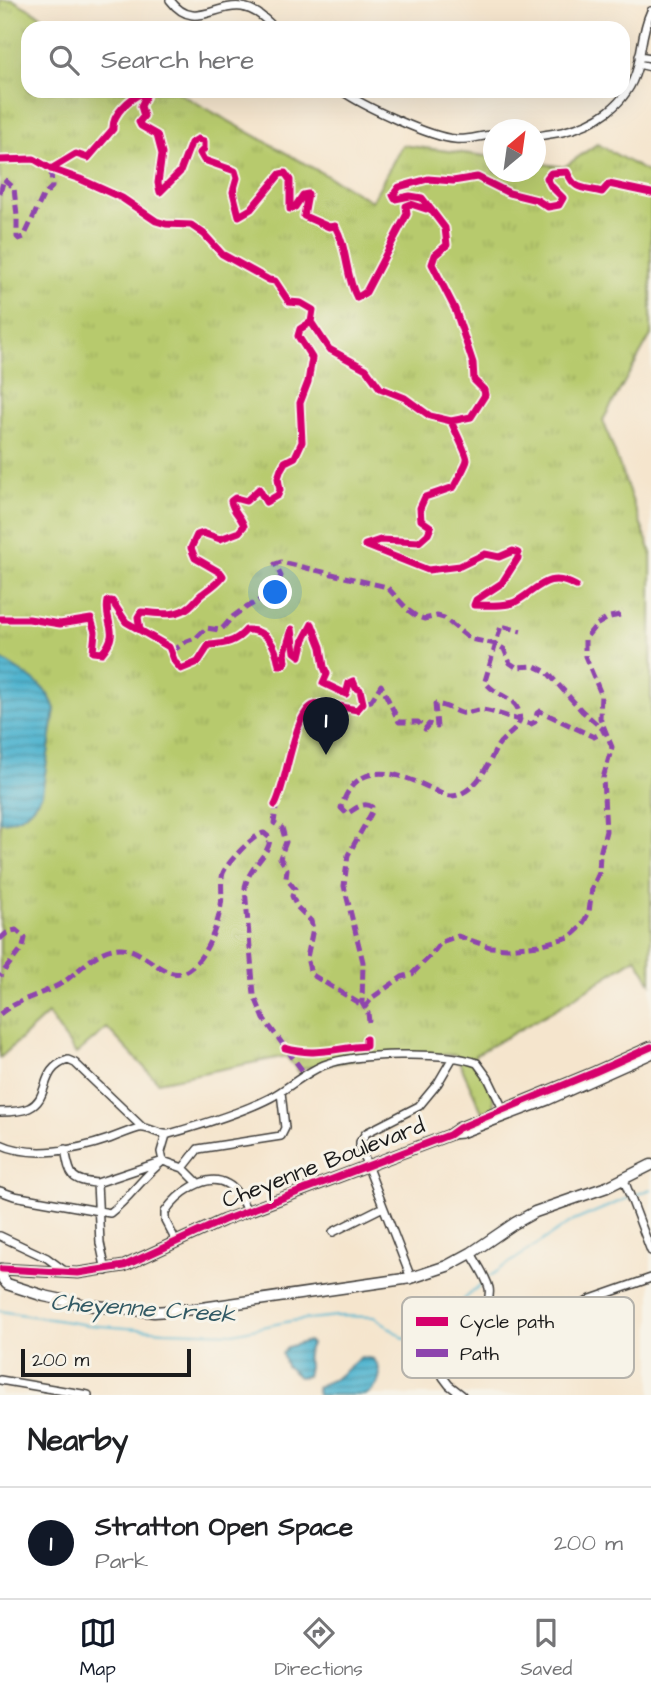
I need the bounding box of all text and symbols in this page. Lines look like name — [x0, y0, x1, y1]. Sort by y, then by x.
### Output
search box — [21, 21, 630, 98]
icon: search — [45, 41, 83, 79]
text: Search here — [101, 42, 254, 78]
north arrow — [483, 119, 546, 182]
your location — [258, 575, 292, 609]
pin: 1 — [303, 697, 349, 755]
street label: Cheyenne Boulevard — [217, 1109, 430, 1217]
water label: Cheyenne Creek — [49, 1286, 238, 1333]
legend — [402, 1297, 634, 1378]
text: Cycle path — [460, 1309, 555, 1337]
text: Path — [460, 1341, 499, 1368]
scale bar — [21, 1346, 191, 1378]
text: 200 m — [32, 1347, 89, 1374]
text: Nearby — [28, 1420, 128, 1462]
text: Stratton Open Space — [95, 1509, 353, 1545]
text: 1 — [50, 1527, 52, 1559]
text: 200 m — [554, 1527, 623, 1559]
text: Park — [95, 1545, 148, 1577]
tab: Map — [79, 1614, 117, 1683]
tab: Directions — [274, 1614, 363, 1683]
tab: Saved — [520, 1614, 572, 1683]

